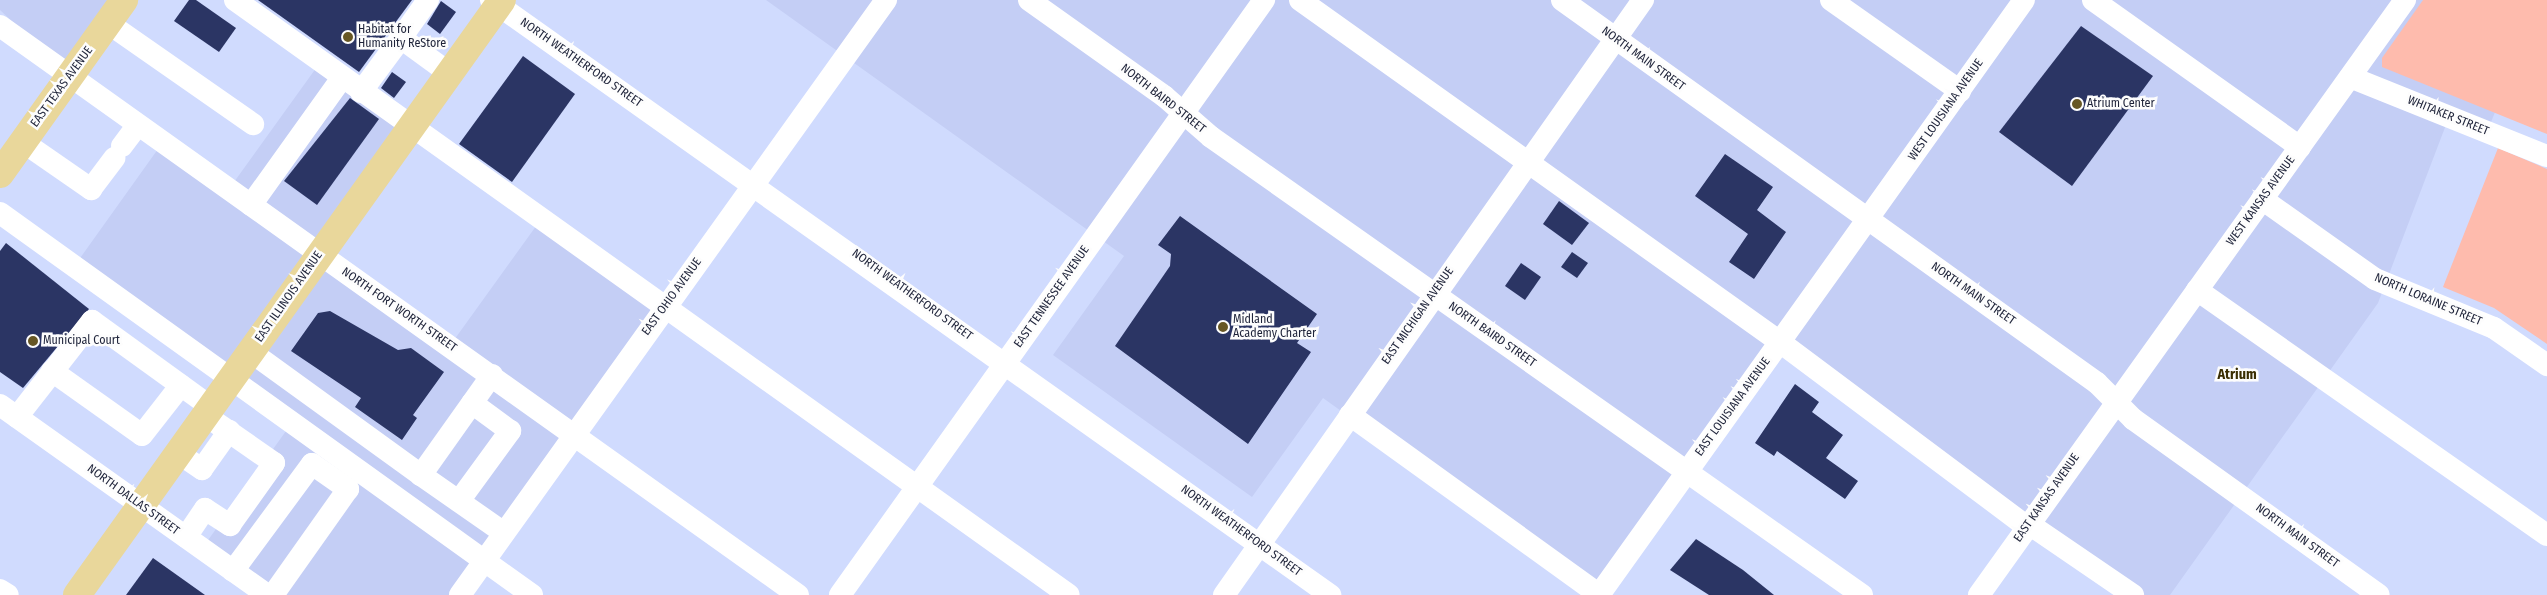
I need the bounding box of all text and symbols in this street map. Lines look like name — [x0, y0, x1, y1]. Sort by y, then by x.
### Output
street label: NORTH WEATHERFORD STREET — [517, 15, 645, 111]
place label: Habitat for Humanity ReStore — [358, 23, 446, 51]
street label: NORTH MAIN STREET — [1599, 24, 1687, 94]
marker: Habitat for Humanity ReStore — [342, 31, 354, 43]
street label: EAST TEXAS AVENUE — [28, 44, 96, 130]
street label: WEST LOUISIANA AVENUE — [1905, 56, 1987, 164]
street label: NORTH BAIRD STREET — [1118, 61, 1208, 137]
street label: WHITAKER STREET — [2405, 93, 2491, 139]
place label: Atrium Center — [2087, 97, 2155, 111]
marker: Atrium Center — [2071, 98, 2083, 110]
street label: WEST KANSAS AVENUE — [2224, 153, 2298, 249]
street label: EAST TENNESSEE AVENUE — [1011, 243, 1093, 351]
street label: NORTH WEATHERFORD STREET — [849, 246, 975, 344]
street label: EAST ILLINOIS AVENUE — [252, 249, 326, 345]
street label: EAST OHIO AVENUE — [639, 255, 705, 339]
street label: NORTH MAIN STREET — [1928, 260, 2018, 328]
street label: NORTH FORT WORTH STREET — [339, 265, 459, 355]
street label: EAST MICHIGAN AVENUE — [1379, 265, 1457, 367]
street label: NORTH LORAINE STREET — [2372, 271, 2484, 329]
street label: NORTH BAIRD STREET — [1445, 299, 1539, 371]
place label: Midland Academy Charter — [1233, 313, 1316, 341]
marker: Midland Academy Charter — [1217, 321, 1229, 333]
place label: Municipal Court — [43, 334, 120, 348]
marker: Municipal Court — [27, 335, 39, 347]
street label: EAST LOUISIANA AVENUE — [1692, 355, 1774, 459]
district label: Atrium — [2217, 367, 2257, 383]
street label: EAST KANSAS AVENUE — [2011, 451, 2083, 545]
street label: NORTH DALLAS STREET — [84, 462, 182, 538]
street label: NORTH WEATHERFORD STREET — [1178, 482, 1304, 580]
street label: NORTH MAIN STREET — [2253, 501, 2341, 571]

